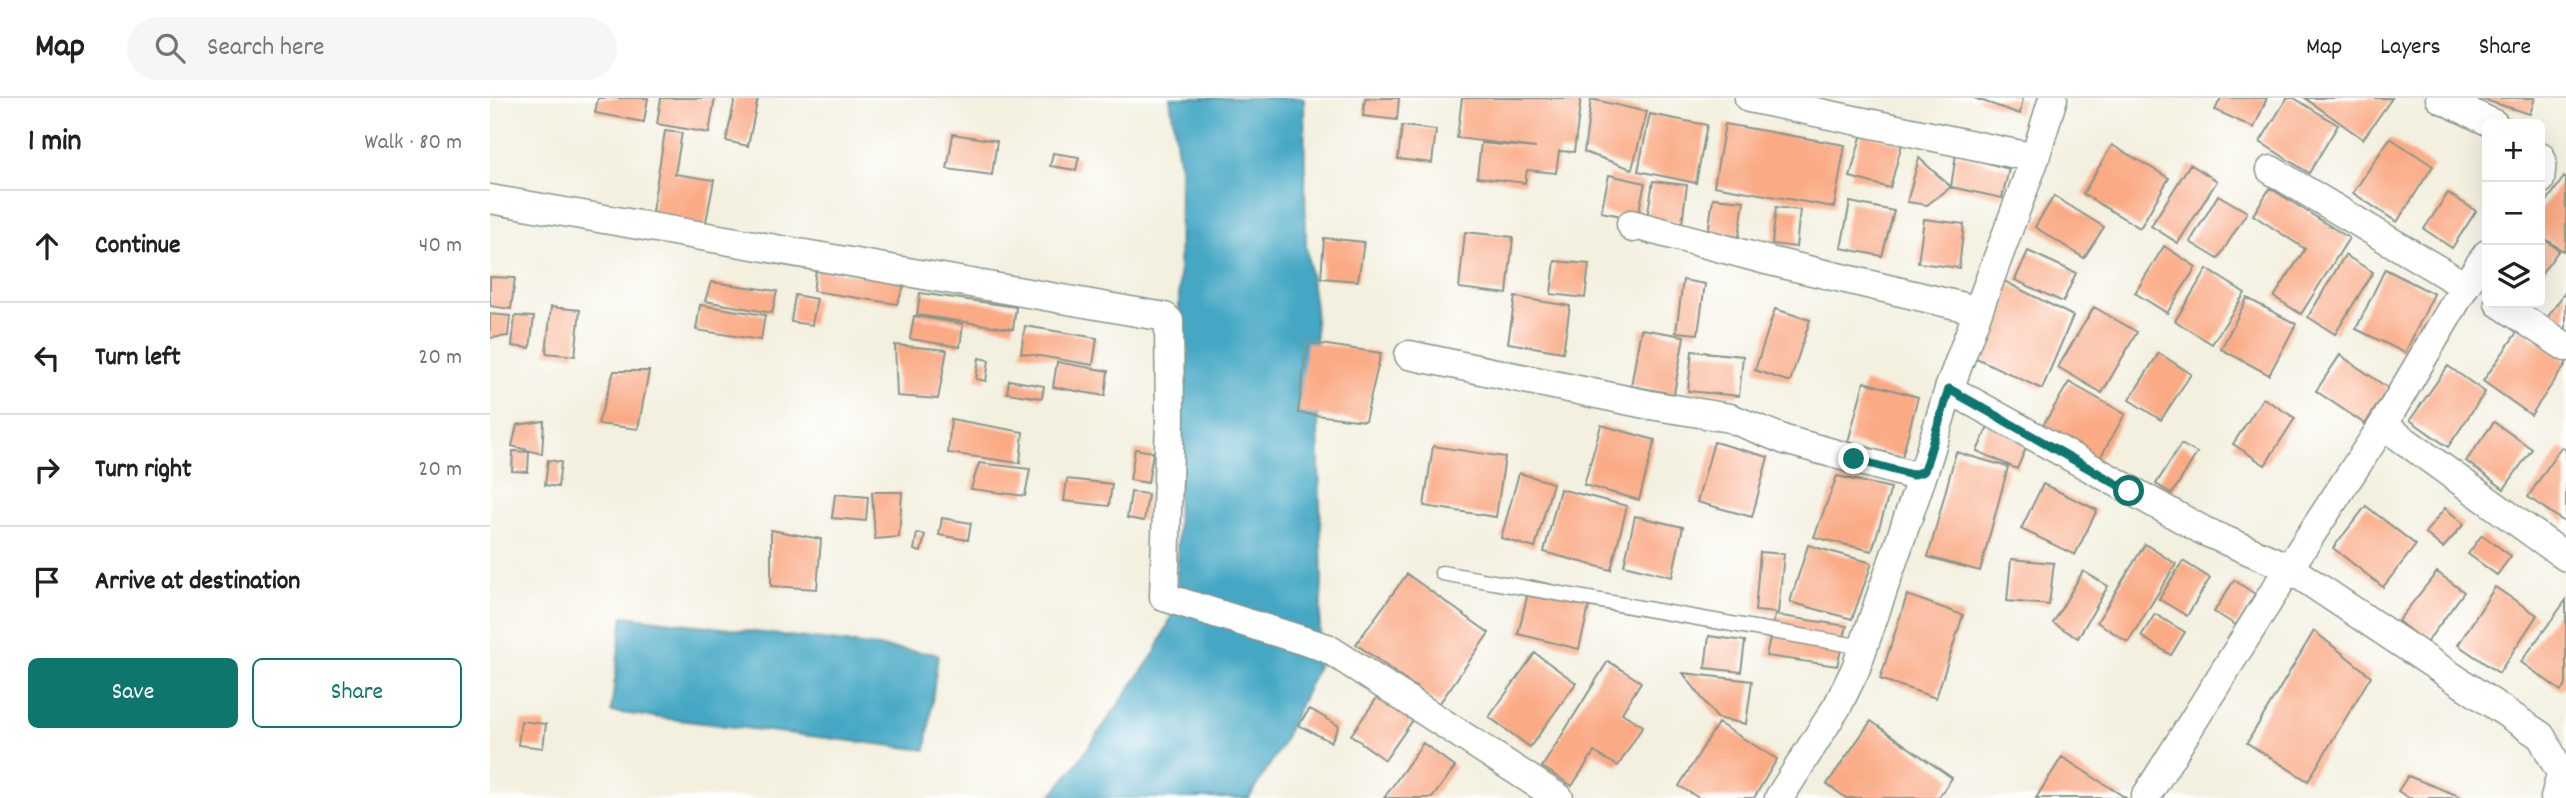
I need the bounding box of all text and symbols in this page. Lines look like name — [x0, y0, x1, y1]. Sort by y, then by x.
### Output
search box — [127, 17, 617, 80]
text: Map — [35, 25, 85, 72]
icon: search — [151, 29, 189, 67]
text: Search here — [207, 30, 325, 67]
text: Map — [2306, 31, 2342, 65]
text: Layers — [2380, 31, 2441, 65]
text: Share — [2479, 31, 2531, 65]
map controls — [2482, 119, 2545, 308]
button: + — [2482, 119, 2545, 182]
text: 1 min — [28, 122, 81, 165]
text: Walk · 80 m — [364, 127, 462, 160]
button: − — [2482, 182, 2545, 245]
icon: ahead — [28, 227, 66, 265]
text: Continue — [95, 228, 180, 265]
text: 40 m — [419, 230, 462, 263]
button: layers — [2482, 245, 2545, 308]
icon: left — [28, 339, 66, 377]
text: Turn left — [95, 340, 181, 377]
text: 20 m — [418, 342, 462, 375]
route end — [1838, 443, 1869, 474]
icon: right — [28, 451, 66, 489]
text: Turn right — [95, 452, 192, 489]
text: 20 m — [418, 454, 462, 487]
route start — [2113, 475, 2144, 506]
icon: arrive — [28, 563, 66, 601]
text: Arrive at destination — [95, 564, 300, 601]
button: Save — [28, 658, 238, 728]
button: Share — [252, 658, 462, 728]

